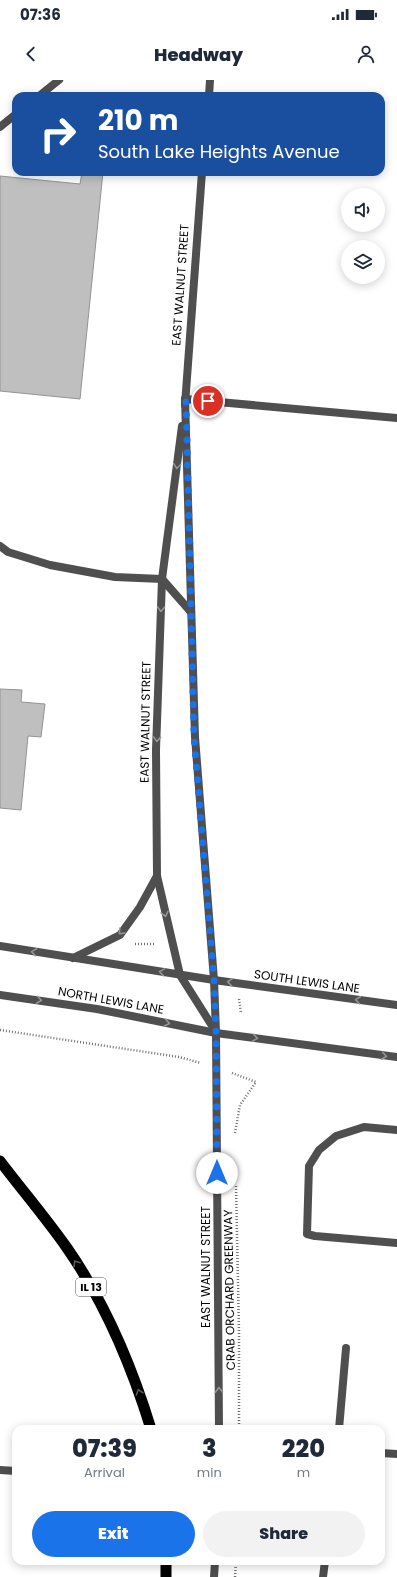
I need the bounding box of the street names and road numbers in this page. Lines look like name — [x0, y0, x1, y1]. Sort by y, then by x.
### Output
street label: EAST WALNUT STREET — [167, 223, 193, 346]
street label: EAST WALNUT STREET — [135, 660, 155, 783]
street label: SOUTH LEWIS LANE — [253, 965, 361, 997]
street label: NORTH LEWIS LANE — [57, 982, 165, 1018]
street label: EAST WALNUT STREET — [197, 1206, 214, 1328]
street label: CRAB ORCHARD GREENWAY — [219, 1209, 239, 1371]
road number: IL 13 — [76, 1278, 106, 1296]

